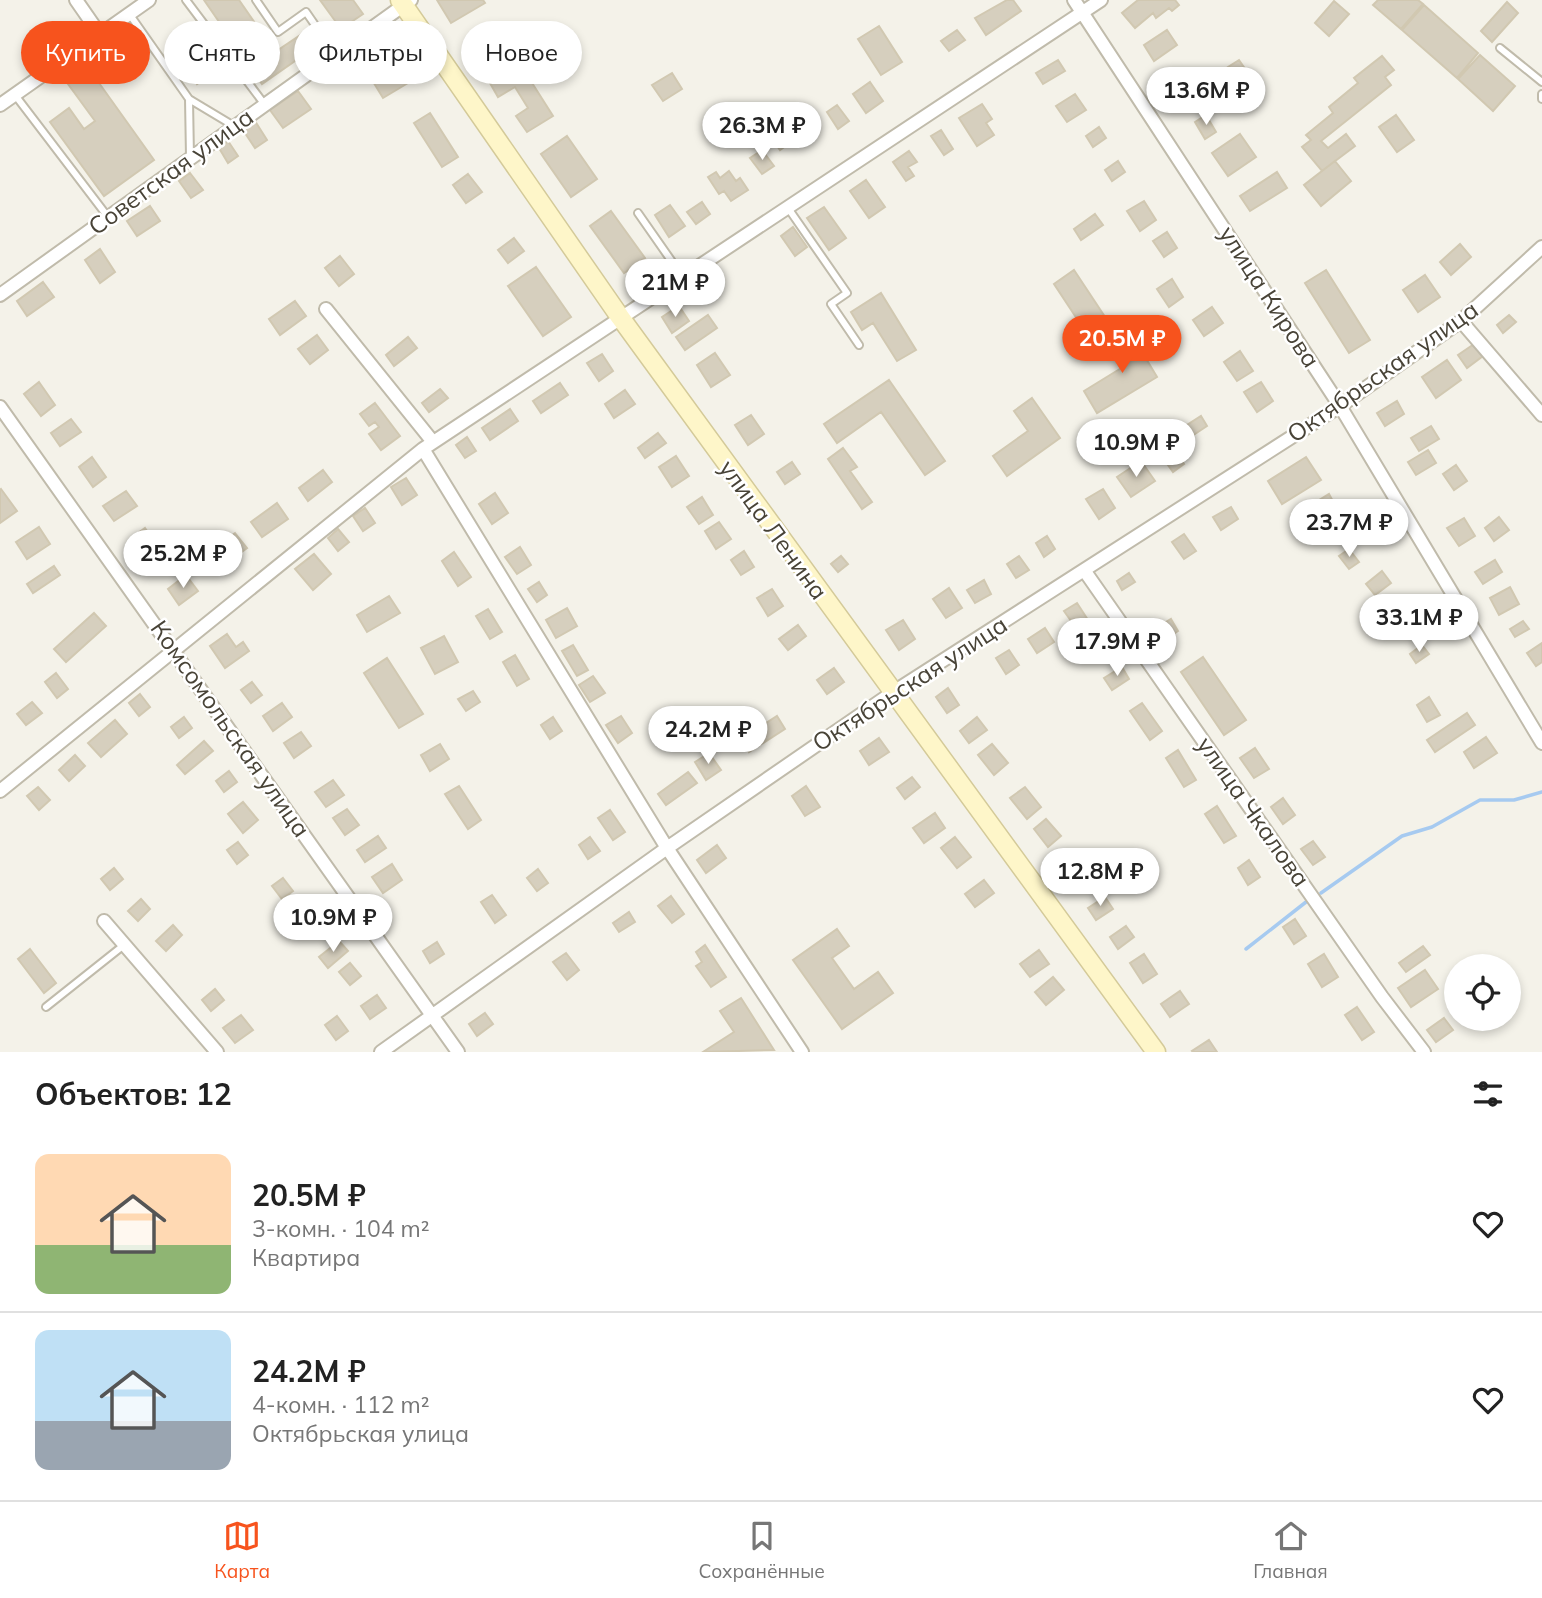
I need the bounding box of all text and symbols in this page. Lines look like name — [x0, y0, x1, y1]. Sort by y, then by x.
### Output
chip: Купить — [21, 21, 150, 84]
chip: Снять — [164, 21, 280, 84]
chip: Фильтры — [294, 21, 447, 84]
chip: Новое — [461, 21, 582, 84]
pin: 13.6M ₽ — [1141, 68, 1271, 127]
text: 13.6M ₽ — [1162, 75, 1250, 104]
street label: Советская улица — [82, 101, 259, 241]
pin: 26.3M ₽ — [697, 102, 827, 162]
text: 26.3M ₽ — [718, 110, 806, 139]
street label: улица Кирова — [1213, 220, 1327, 373]
pin: 21M ₽ — [626, 260, 724, 319]
text: 21M ₽ — [641, 267, 709, 296]
street label: Октябрьская улица — [1281, 294, 1484, 448]
pin: 20.5M ₽ — [1057, 316, 1187, 375]
text: 20.5M ₽ — [1078, 323, 1166, 352]
pin: 10.9M ₽ — [1071, 420, 1201, 479]
text: 10.9M ₽ — [1092, 427, 1180, 456]
street label: улица Ленина — [713, 454, 835, 605]
pin: 23.7M ₽ — [1284, 500, 1414, 559]
text: 23.7M ₽ — [1305, 507, 1393, 536]
pin: 25.2M ₽ — [118, 530, 248, 590]
text: 25.2M ₽ — [139, 538, 227, 567]
pin: 33.1M ₽ — [1354, 594, 1484, 654]
text: 33.1M ₽ — [1375, 602, 1463, 631]
street label: Октябрьская улица — [806, 609, 1013, 757]
street label: Комсомольская улица — [145, 614, 317, 843]
pin: 17.9M ₽ — [1052, 618, 1182, 678]
text: 17.9M ₽ — [1073, 626, 1161, 655]
pin: 24.2M ₽ — [643, 706, 773, 766]
text: 24.2M ₽ — [664, 714, 752, 743]
street label: улица Чкалова — [1191, 731, 1317, 892]
pin: 12.8M ₽ — [1035, 848, 1165, 908]
text: 12.8M ₽ — [1056, 856, 1144, 885]
pin: 10.9M ₽ — [268, 894, 398, 954]
text: 10.9M ₽ — [289, 902, 377, 931]
map controls — [1444, 954, 1521, 1031]
button: locate — [1444, 954, 1521, 1031]
text: Объектов: 12 — [35, 1075, 232, 1113]
icon: filters — [1469, 1075, 1507, 1113]
text: 20.5M ₽ — [252, 1176, 366, 1214]
icon: home — [91, 1182, 175, 1266]
icon: heart — [1469, 1205, 1507, 1243]
text: 3-комн. · 104 m² — [252, 1214, 430, 1243]
text: Квартира — [252, 1243, 360, 1272]
text: 24.2M ₽ — [252, 1352, 366, 1390]
icon: home — [91, 1358, 175, 1442]
icon: heart — [1469, 1381, 1507, 1419]
text: 4-комн. · 112 m² — [252, 1390, 430, 1419]
text: Октябрьская улица — [252, 1419, 469, 1448]
tab: Карта — [214, 1517, 270, 1583]
tab: Сохранённые — [698, 1517, 825, 1583]
tab: Главная — [1253, 1517, 1328, 1583]

